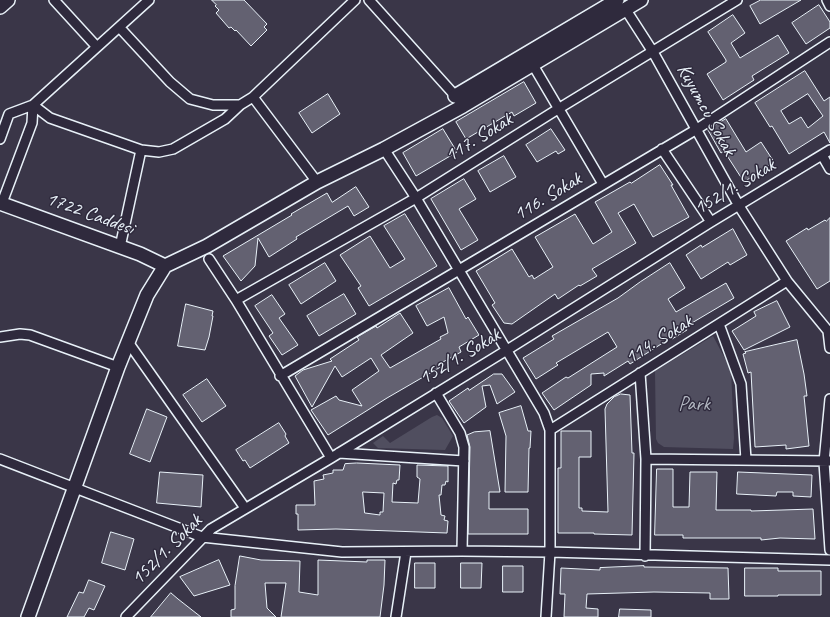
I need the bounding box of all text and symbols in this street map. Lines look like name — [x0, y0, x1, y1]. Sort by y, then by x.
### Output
street label: Kuyumcu Sokak — [671, 60, 741, 160]
street label: 117. Sokak — [441, 108, 517, 168]
street label: 152/1. Sokak — [690, 153, 780, 221]
street label: 116. Sokak — [510, 167, 586, 227]
street label: 1722 Caddesi — [43, 187, 137, 241]
street label: 114. Sokak — [621, 310, 697, 370]
street label: 152/1. Sokak — [415, 323, 505, 391]
park label: Park — [678, 393, 710, 417]
street label: 152/1. Sokak — [126, 509, 208, 591]

